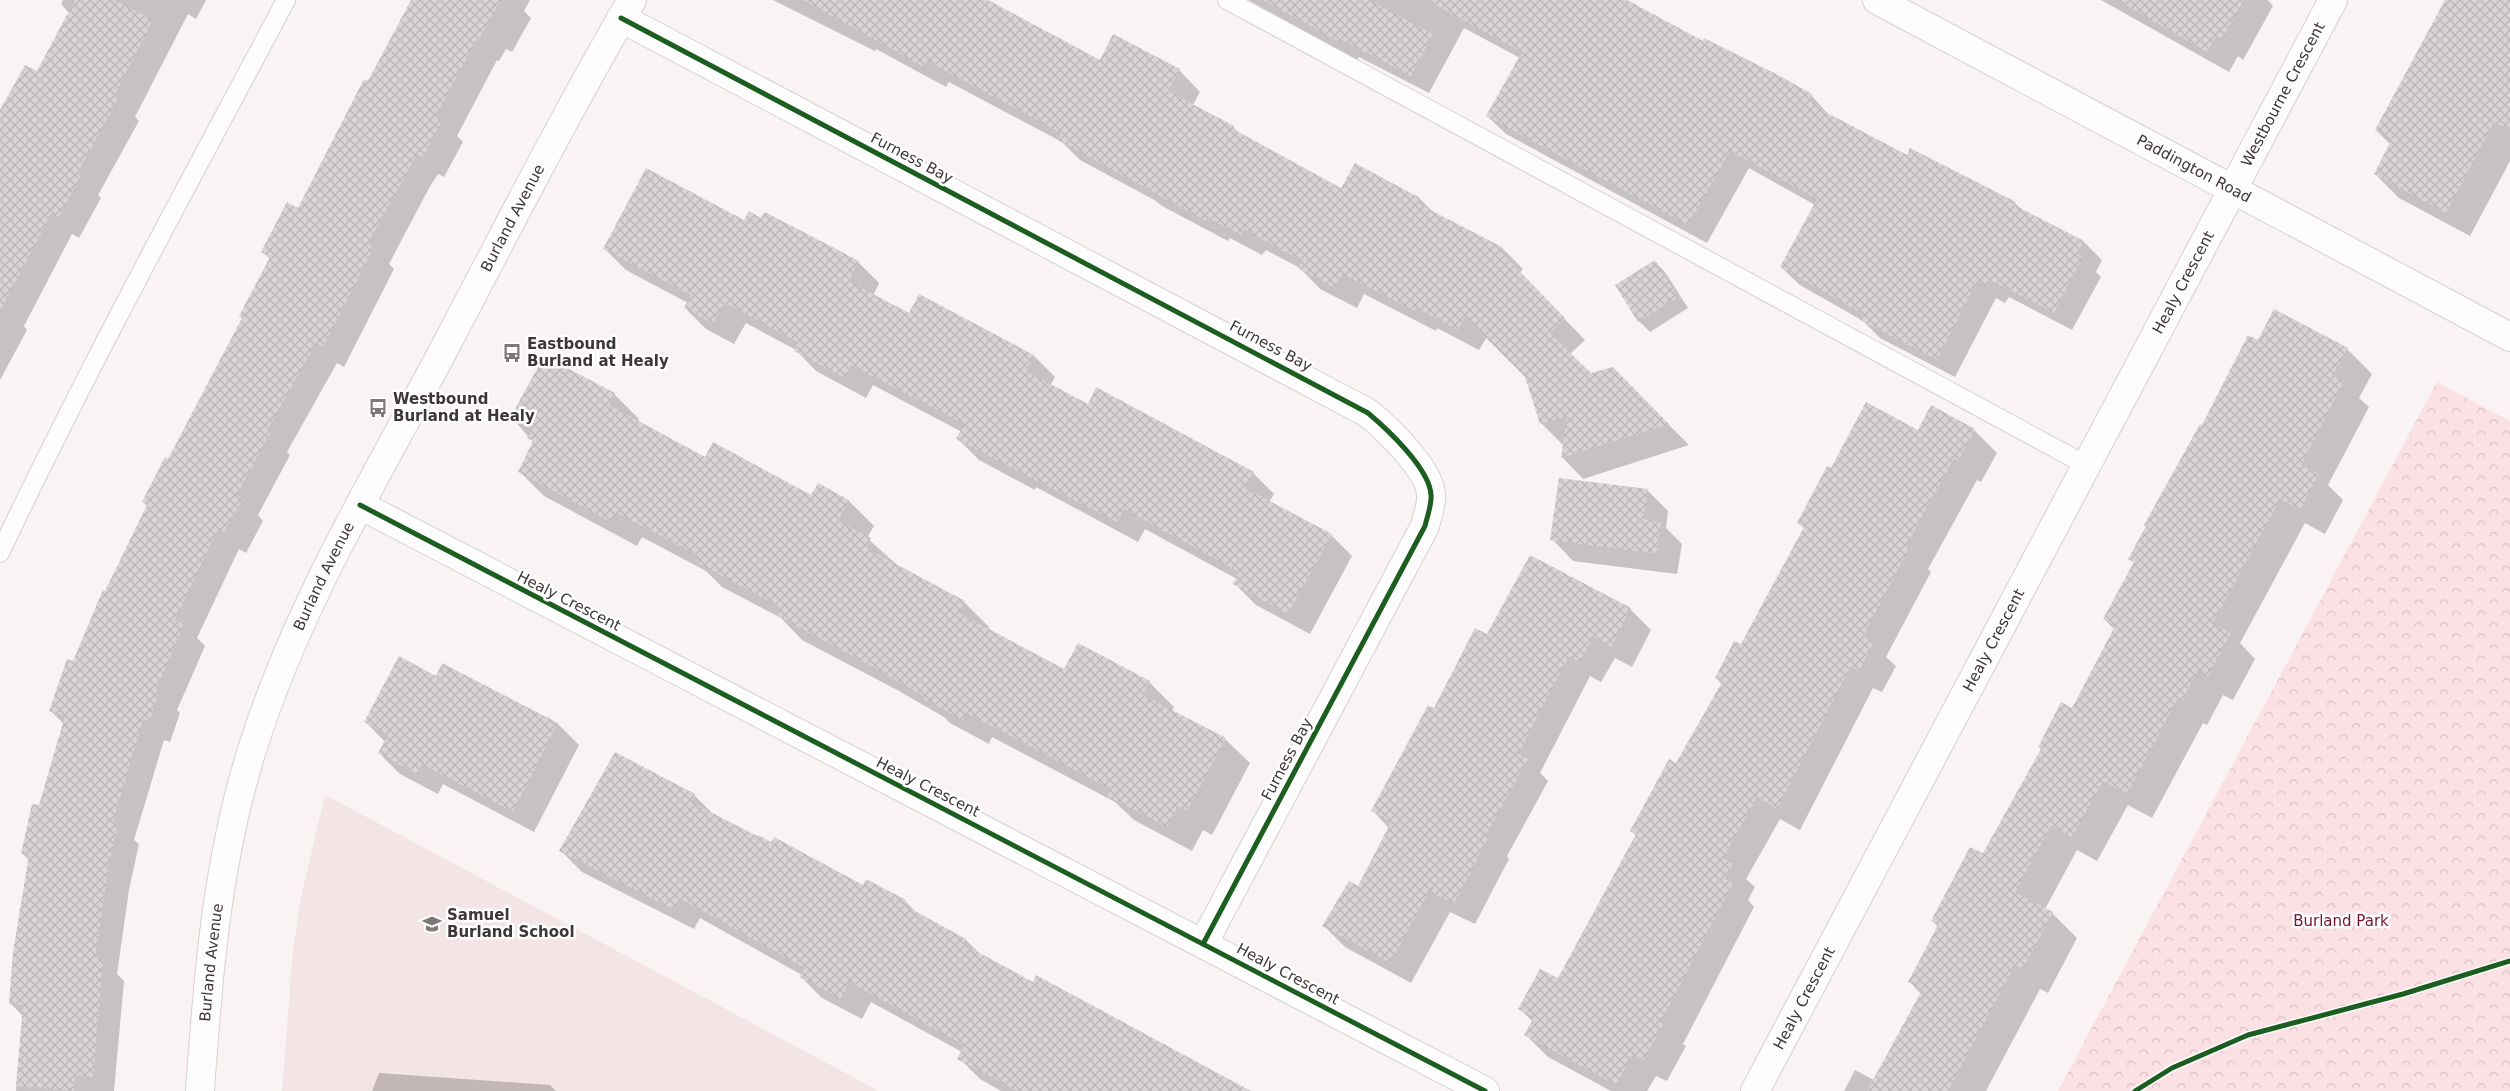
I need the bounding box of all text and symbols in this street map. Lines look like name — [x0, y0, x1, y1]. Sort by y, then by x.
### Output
street label: Westbourne Crescent — [2237, 19, 2329, 170]
street label: Furness Bay — [868, 129, 956, 187]
street label: Paddington Road — [2134, 131, 2254, 206]
street label: Burland Avenue — [477, 161, 548, 275]
street label: Healy Crescent — [2149, 228, 2218, 337]
street label: Furness Bay — [1227, 317, 1315, 375]
place label: Eastbound Burland at Healy — [527, 335, 669, 370]
bus stop icon: Eastbound Burland at Healy — [501, 342, 523, 364]
place label: Westbound Burland at Healy — [393, 390, 535, 425]
bus stop icon: Westbound Burland at Healy — [367, 397, 389, 419]
street label: Burland Avenue — [290, 519, 358, 633]
street label: Healy Crescent — [514, 567, 624, 635]
street label: Healy Crescent — [1959, 586, 2028, 695]
street label: Furness Bay — [1258, 715, 1316, 803]
street label: Healy Crescent — [873, 753, 983, 821]
street label: Burland Avenue — [196, 902, 227, 1022]
place label: Samuel Burland School — [447, 906, 575, 941]
park label: Burland Park — [2293, 912, 2389, 930]
school or university icon: Samuel Burland School — [421, 913, 443, 935]
street label: Healy Crescent — [1234, 939, 1343, 1009]
street label: Healy Crescent — [1770, 944, 1839, 1053]

